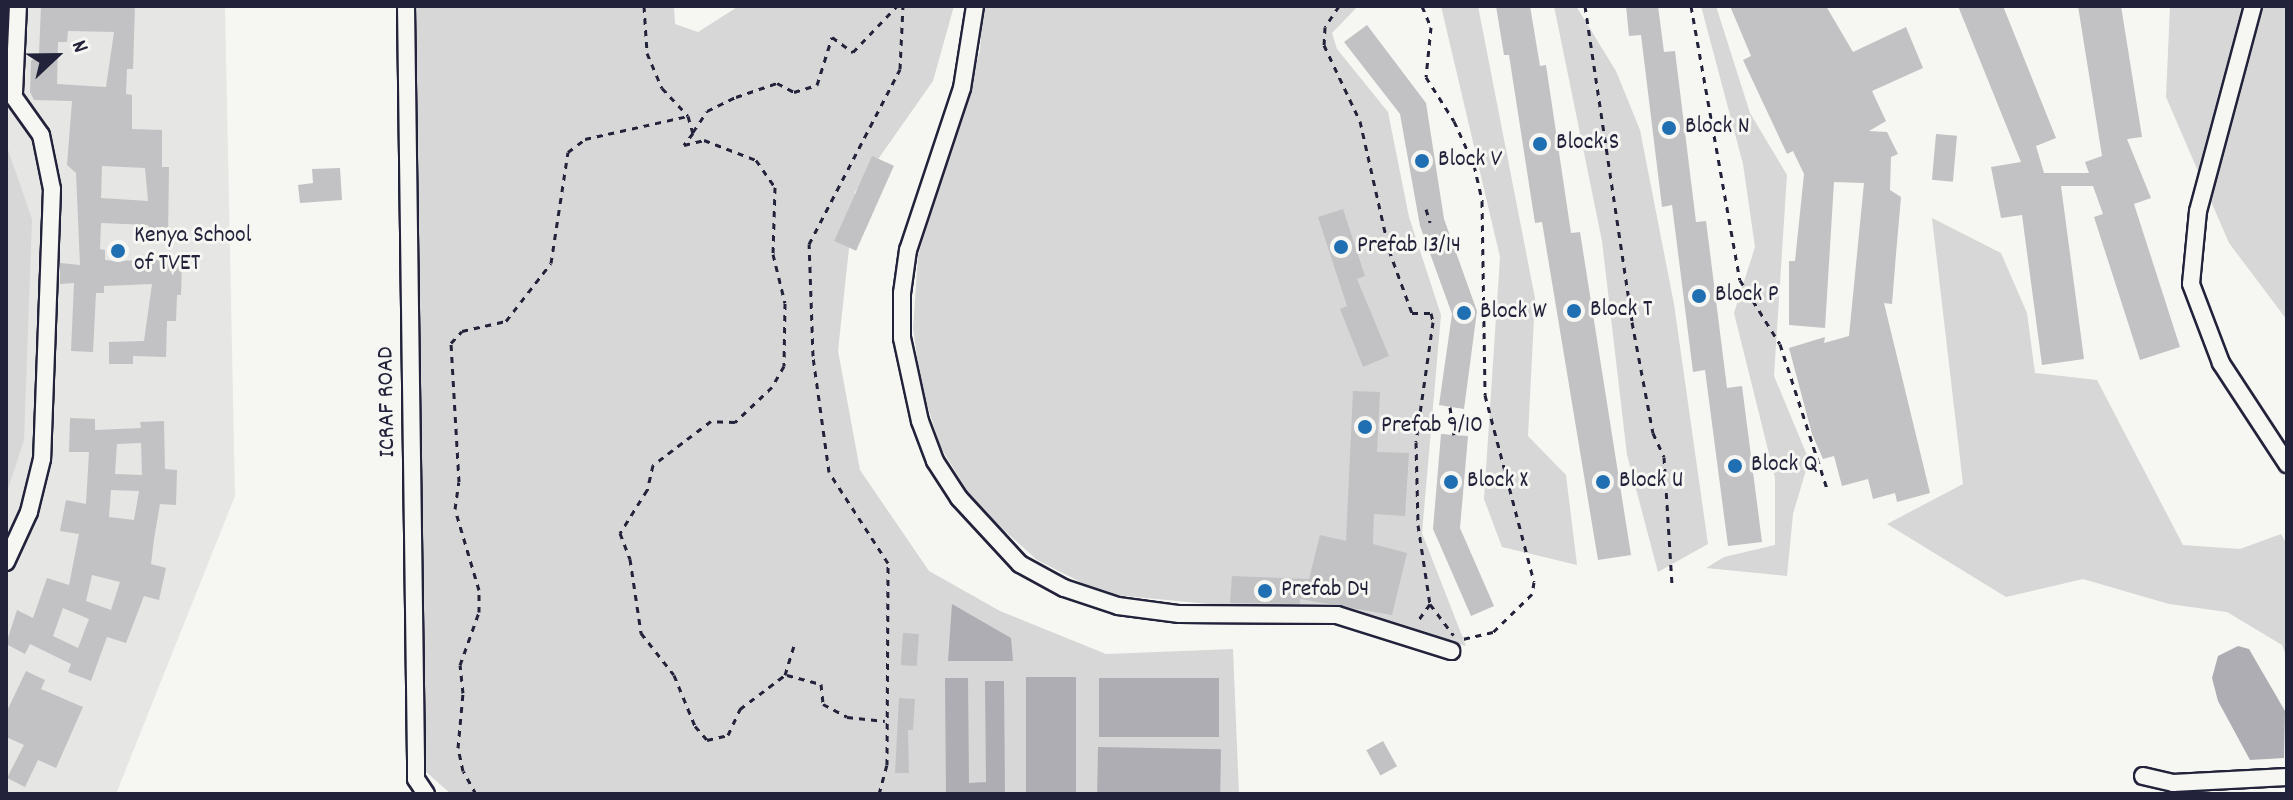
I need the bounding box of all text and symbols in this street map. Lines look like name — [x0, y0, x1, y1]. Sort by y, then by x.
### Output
north arrow — [16, 16, 96, 96]
text: N — [62, 36, 95, 58]
place label: Block N — [1685, 114, 1750, 142]
marker: Block N — [1660, 119, 1678, 137]
place label: Block S — [1556, 130, 1619, 158]
marker: Block S — [1531, 135, 1549, 153]
place label: Block V — [1438, 147, 1502, 175]
marker: Block V — [1413, 152, 1431, 170]
place label: Kenya School of TVET — [134, 223, 252, 279]
place label: Prefab 13/14 — [1357, 233, 1461, 261]
marker: Prefab 13/14 — [1332, 238, 1350, 256]
marker: Kenya School of TVET — [109, 242, 127, 260]
place label: Block P — [1715, 282, 1779, 310]
marker: Block P — [1690, 287, 1708, 305]
place label: Block T — [1590, 297, 1652, 325]
place label: Block W — [1480, 299, 1547, 327]
marker: Block T — [1565, 302, 1583, 320]
marker: Block W — [1455, 304, 1473, 322]
street label: ICRAF ROAD — [373, 346, 403, 458]
place label: Prefab 9/10 — [1381, 413, 1483, 441]
marker: Prefab 9/10 — [1356, 418, 1374, 436]
place label: Block Q — [1751, 452, 1818, 480]
marker: Block Q — [1726, 457, 1744, 475]
place label: Block X — [1467, 468, 1528, 496]
place label: Block U — [1619, 468, 1683, 496]
marker: Block X — [1442, 473, 1460, 491]
marker: Block U — [1594, 473, 1612, 491]
place label: Prefab D4 — [1281, 577, 1369, 605]
marker: Prefab D4 — [1256, 582, 1274, 600]

